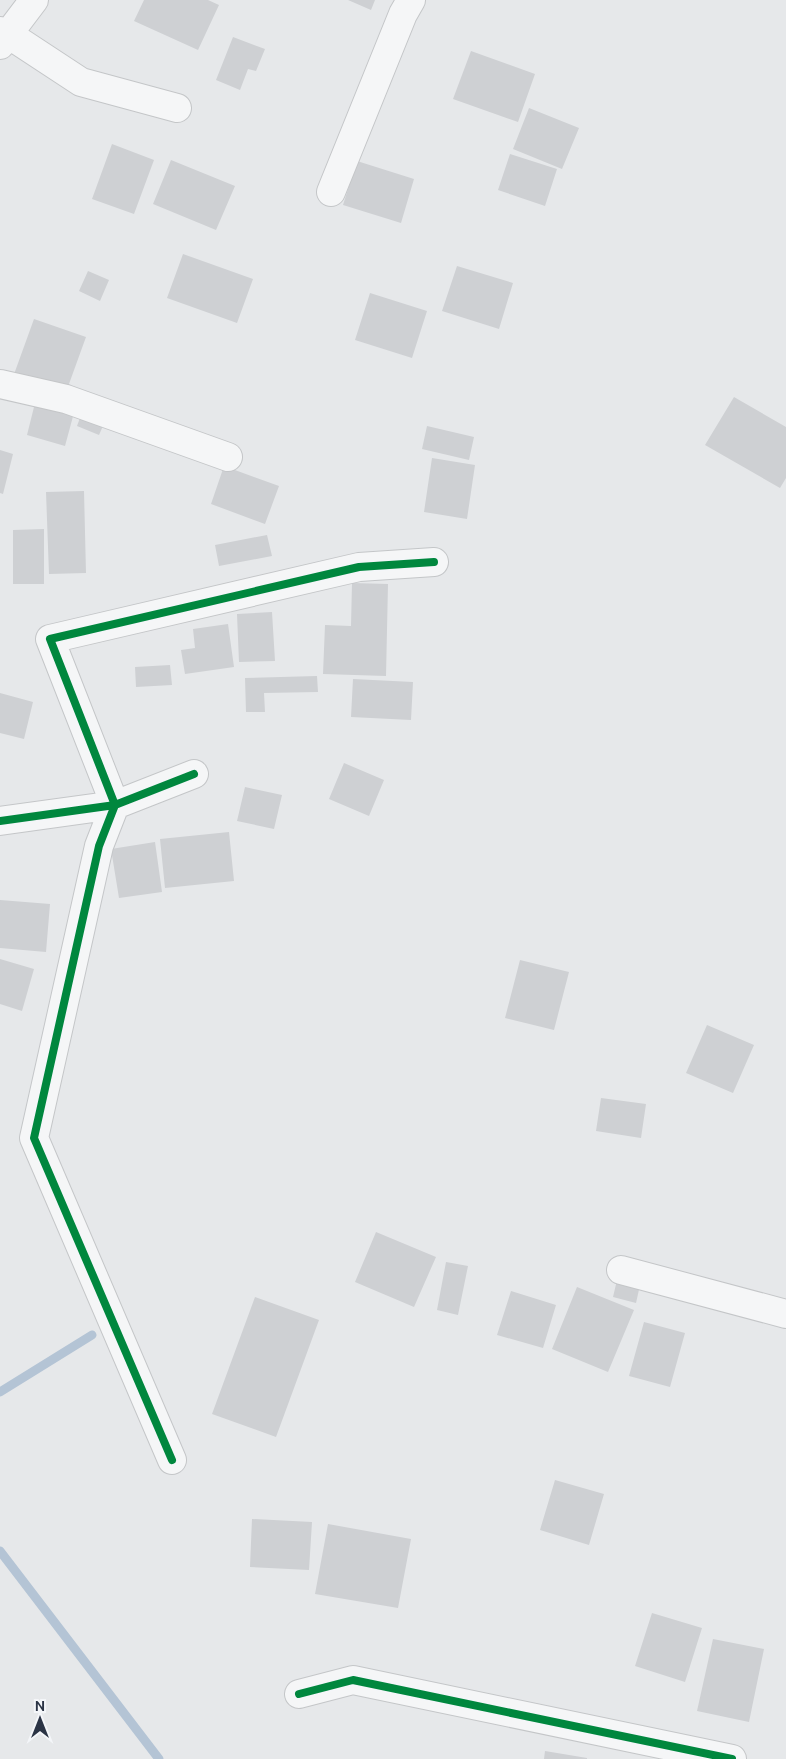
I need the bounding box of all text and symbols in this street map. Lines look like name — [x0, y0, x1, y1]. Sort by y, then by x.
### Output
north arrow — [15, 1694, 65, 1744]
text: N — [35, 1698, 45, 1714]

